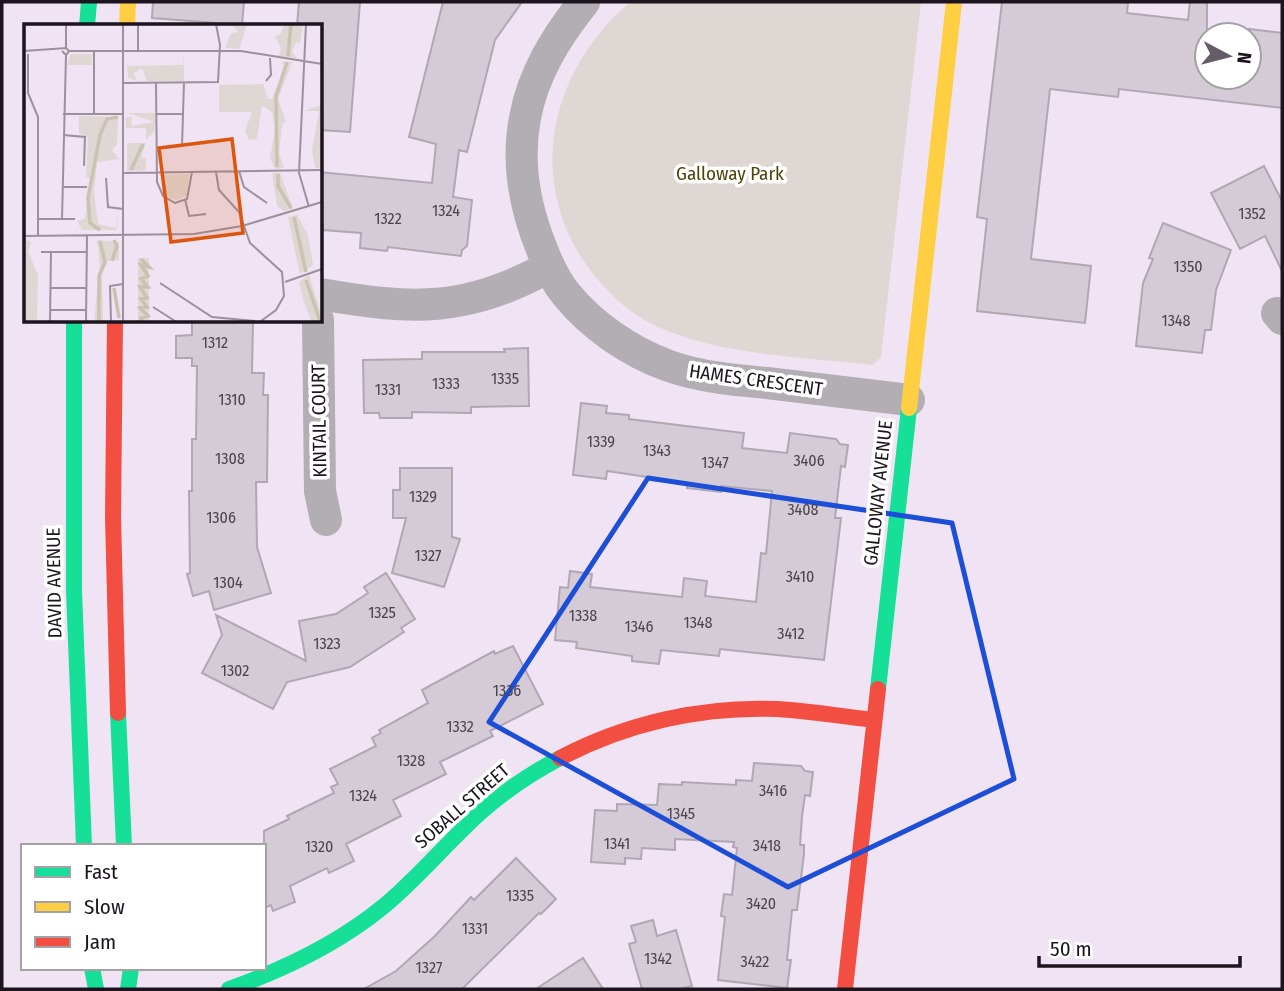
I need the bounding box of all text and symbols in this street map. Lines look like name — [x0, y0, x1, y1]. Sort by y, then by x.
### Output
north arrow — [1193, 21, 1263, 91]
inset map — [24, 24, 322, 322]
text: N — [1232, 51, 1256, 65]
park label: Galloway Park — [676, 162, 784, 185]
house number: 1324 — [432, 201, 460, 220]
house number: 1352 — [1238, 204, 1266, 223]
house number: 1322 — [374, 209, 402, 228]
house number: 1350 — [1173, 257, 1203, 276]
house number: 1348 — [1161, 311, 1191, 330]
house number: 1312 — [202, 333, 228, 352]
street label: HAMES CRESCENT — [688, 359, 824, 401]
street label: KINTAIL COURT — [307, 364, 331, 478]
house number: 1335 — [491, 369, 519, 388]
house number: 1333 — [432, 374, 460, 393]
house number: 1331 — [375, 380, 401, 399]
house number: 1310 — [218, 390, 246, 409]
street label: GALLOWAY AVENUE — [859, 419, 897, 567]
house number: 1339 — [587, 432, 615, 451]
house number: 1343 — [643, 441, 671, 460]
house number: 1308 — [215, 449, 245, 468]
house number: 3406 — [793, 451, 825, 470]
house number: 1347 — [701, 453, 729, 472]
house number: 1329 — [409, 487, 437, 506]
house number: 3408 — [787, 500, 819, 519]
house number: 1306 — [206, 508, 236, 527]
street label: DAVID AVENUE — [42, 527, 66, 639]
house number: 1327 — [415, 546, 442, 565]
house number: 3410 — [786, 567, 814, 586]
house number: 1304 — [213, 573, 243, 592]
house number: 1325 — [368, 603, 396, 622]
house number: 1338 — [569, 606, 597, 625]
house number: 1348 — [683, 613, 713, 632]
house number: 1346 — [624, 617, 654, 636]
house number: 3412 — [777, 624, 805, 643]
house number: 1323 — [313, 634, 341, 653]
house number: 1302 — [221, 661, 249, 680]
house number: 1336 — [493, 681, 521, 700]
house number: 1332 — [446, 717, 474, 736]
house number: 1328 — [397, 751, 425, 770]
street label: SOBALL STREET — [410, 759, 514, 853]
house number: 3416 — [759, 781, 787, 800]
house number: 1324 — [349, 786, 377, 805]
house number: 1345 — [667, 804, 695, 823]
house number: 1341 — [604, 834, 630, 853]
house number: 3418 — [753, 836, 781, 855]
house number: 1320 — [305, 837, 333, 856]
legend — [21, 844, 266, 970]
text: Fast — [84, 859, 118, 885]
house number: 1335 — [506, 886, 534, 905]
text: Slow — [84, 894, 125, 920]
house number: 3420 — [746, 894, 776, 913]
house number: 1331 — [462, 919, 488, 938]
scale bar — [1039, 925, 1240, 969]
text: Jam — [84, 929, 116, 955]
text: 50 m — [1050, 936, 1092, 962]
house number: 1342 — [644, 949, 672, 968]
house number: 3422 — [741, 952, 769, 971]
house number: 1327 — [416, 958, 443, 977]

